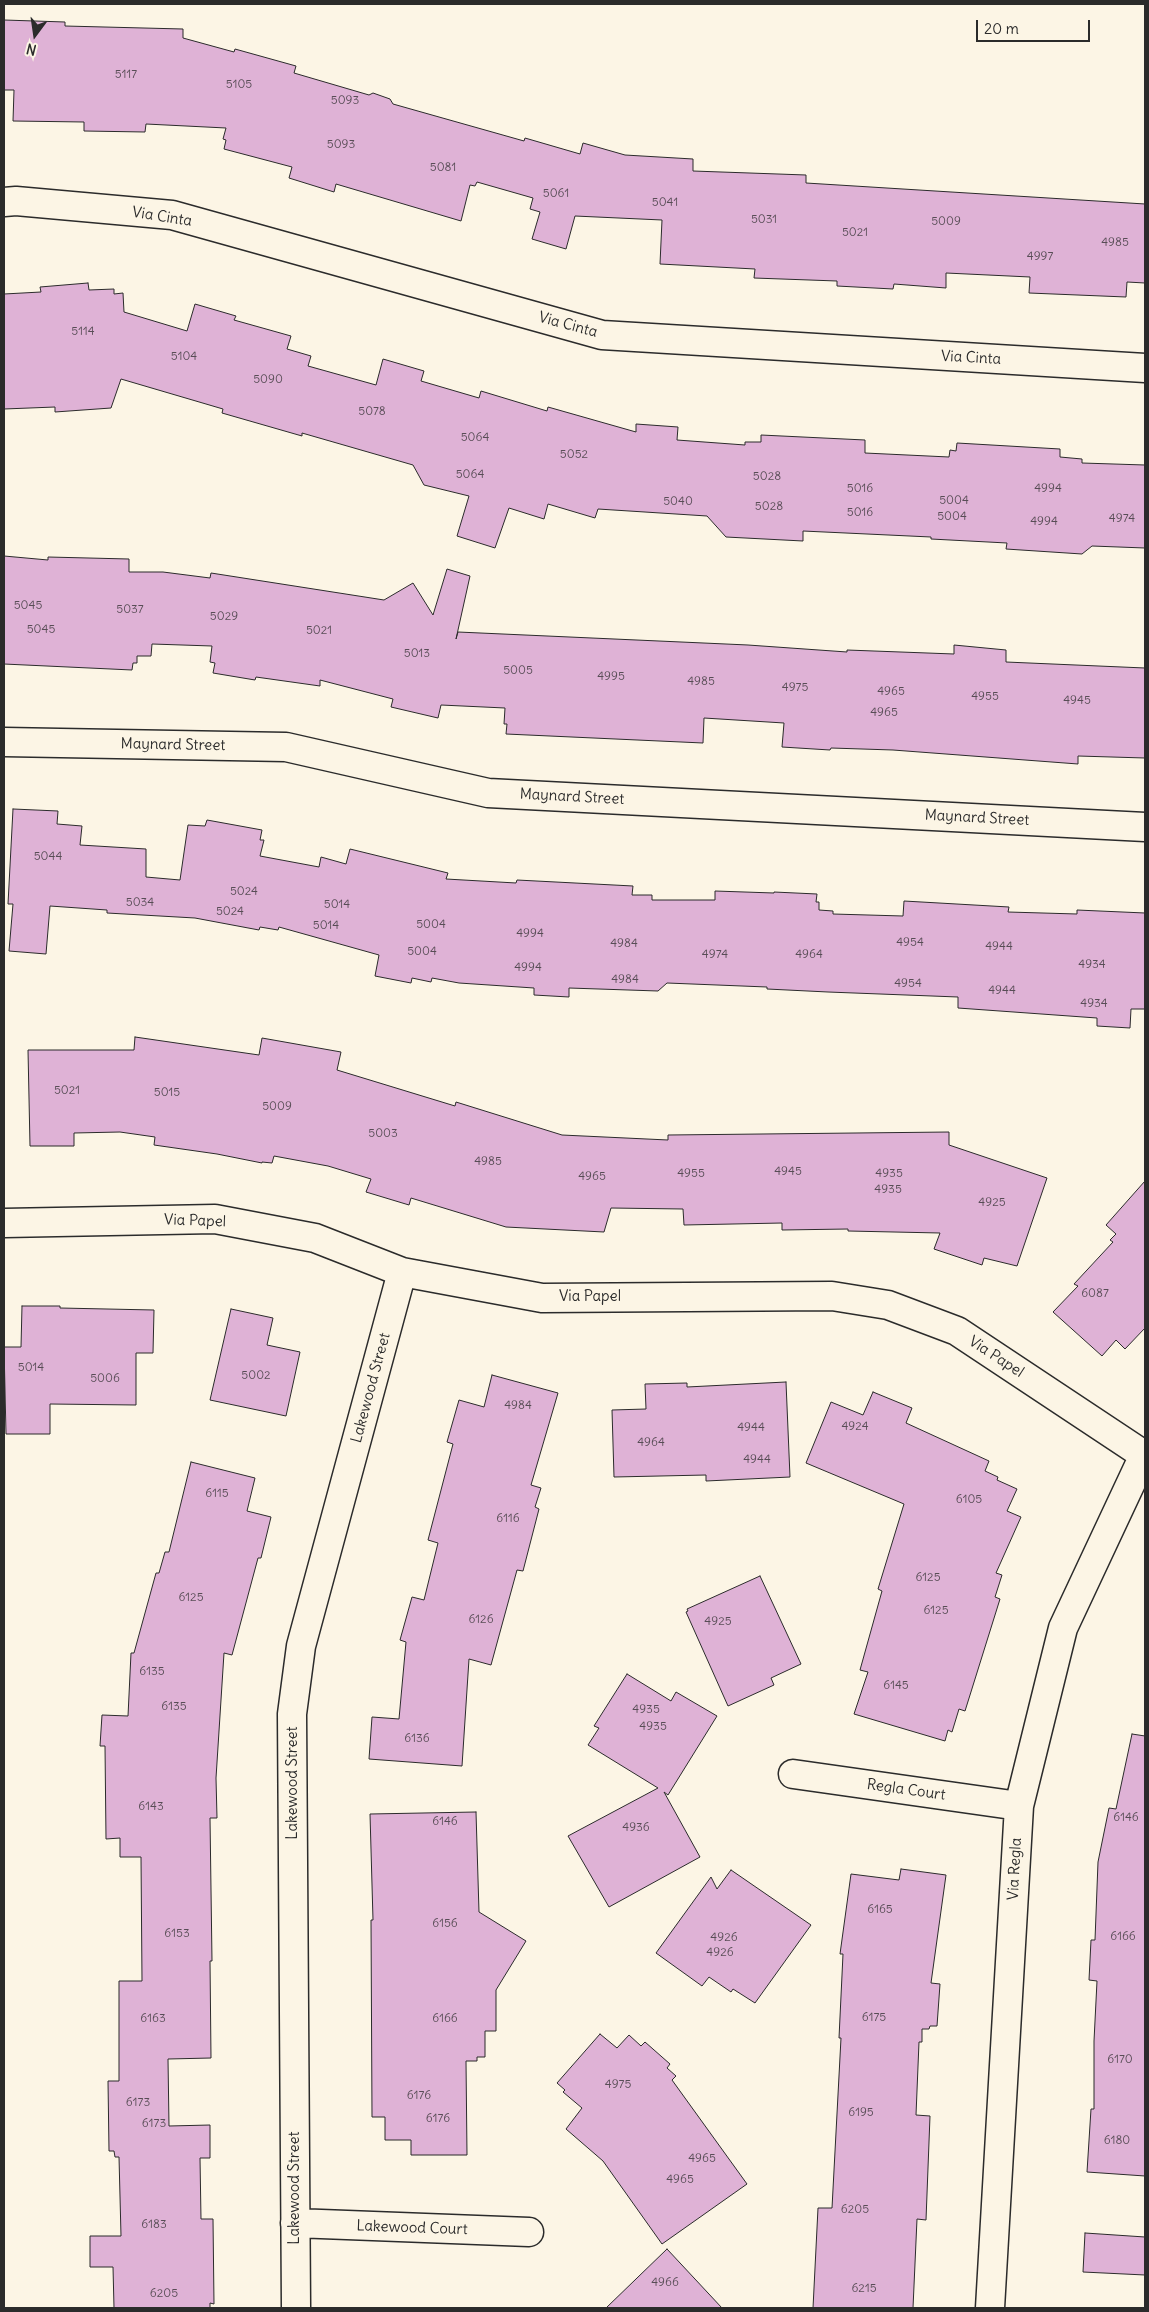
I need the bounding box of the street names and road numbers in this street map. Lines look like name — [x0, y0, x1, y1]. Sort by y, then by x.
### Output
street label: Via Cinta — [131, 203, 193, 231]
street label: Via Cinta — [537, 309, 599, 341]
street label: Via Cinta — [940, 347, 1002, 369]
street label: Maynard Street — [121, 735, 225, 755]
street label: Maynard Street — [519, 785, 625, 809]
street label: Maynard Street — [924, 806, 1030, 830]
street label: Via Papel — [164, 1211, 226, 1231]
street label: Via Papel — [559, 1288, 621, 1306]
street label: Lakewood Street — [348, 1331, 394, 1445]
street label: Via Papel — [965, 1333, 1027, 1381]
street label: Lakewood Street — [284, 1726, 302, 1840]
street label: Regla Court — [866, 1776, 946, 1804]
street label: Via Regla — [1004, 1837, 1026, 1901]
street label: Lakewood Street — [286, 2131, 304, 2245]
street label: Lakewood Court — [356, 2217, 468, 2239]

